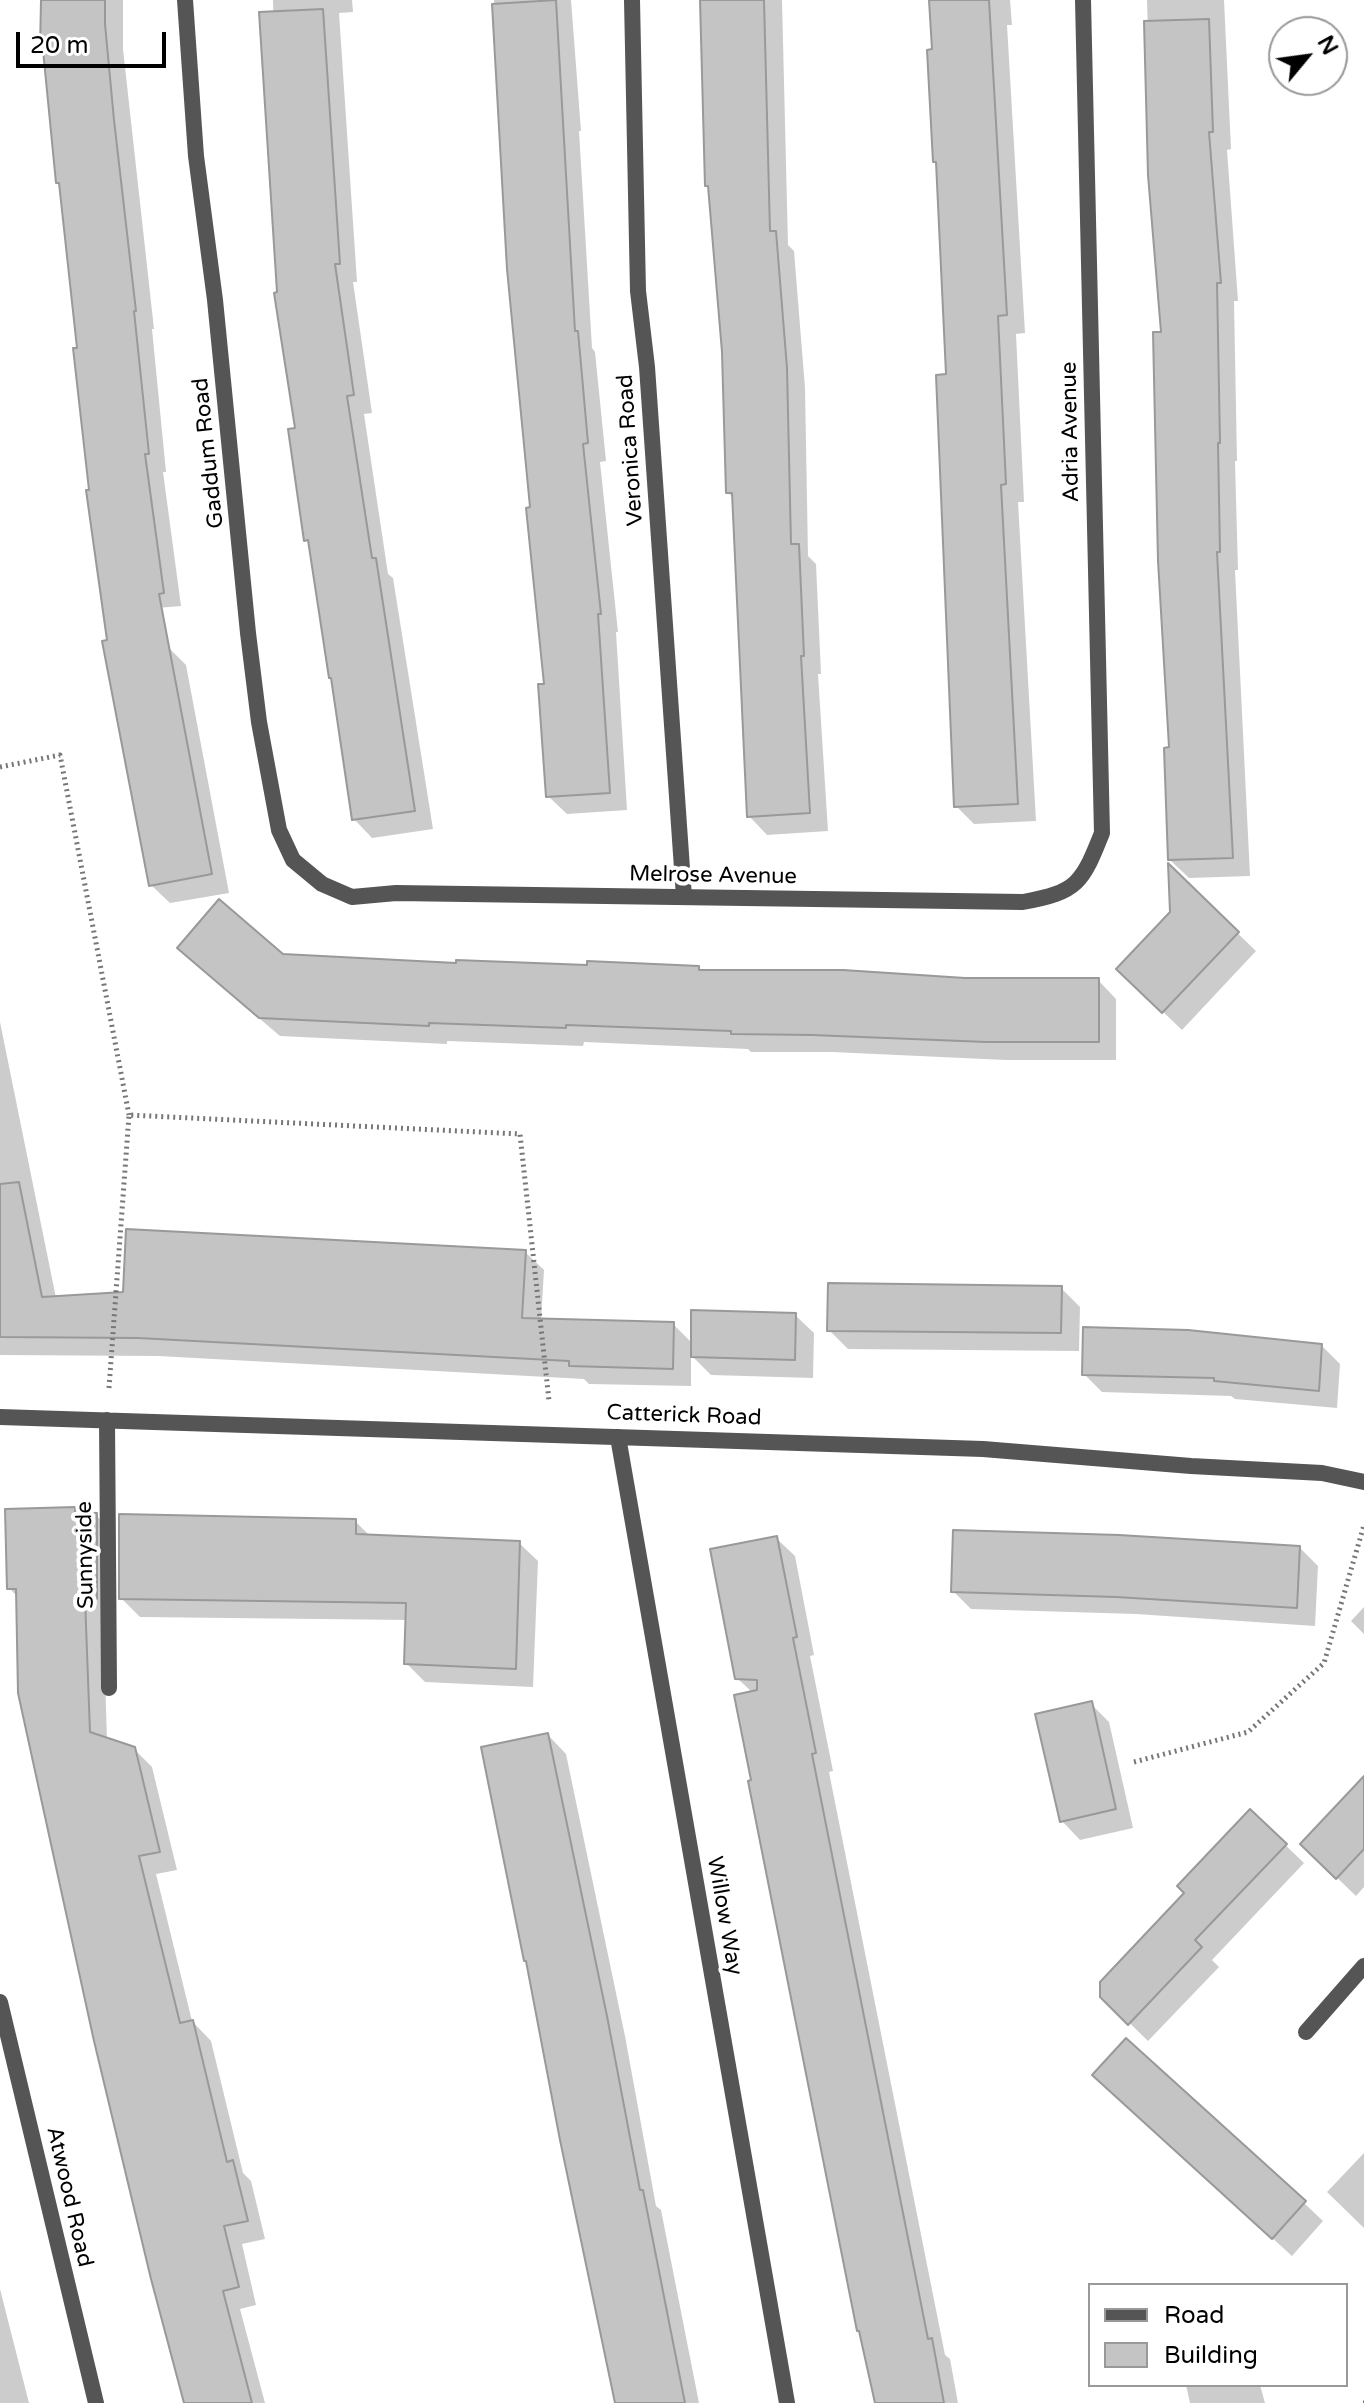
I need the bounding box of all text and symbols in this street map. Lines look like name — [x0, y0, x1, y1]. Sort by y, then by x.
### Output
scale bar — [20, 16, 170, 66]
north arrow — [1268, 16, 1348, 96]
text: 20 m — [30, 31, 88, 60]
text: N — [1312, 31, 1343, 59]
street label: Adria Avenue — [1057, 361, 1085, 503]
street label: Veronica Road — [613, 373, 649, 527]
street label: Gaddum Road — [188, 376, 230, 530]
street label: Melrose Avenue — [629, 861, 797, 891]
street label: Catterick Road — [606, 1400, 762, 1432]
street label: Sunnyside — [72, 1501, 100, 1609]
street label: Willow Way — [701, 1855, 747, 1977]
street label: Atwood Road — [40, 2124, 98, 2270]
legend — [1088, 2283, 1348, 2387]
text: Road — [1164, 2301, 1224, 2330]
text: Building — [1164, 2341, 1258, 2370]

